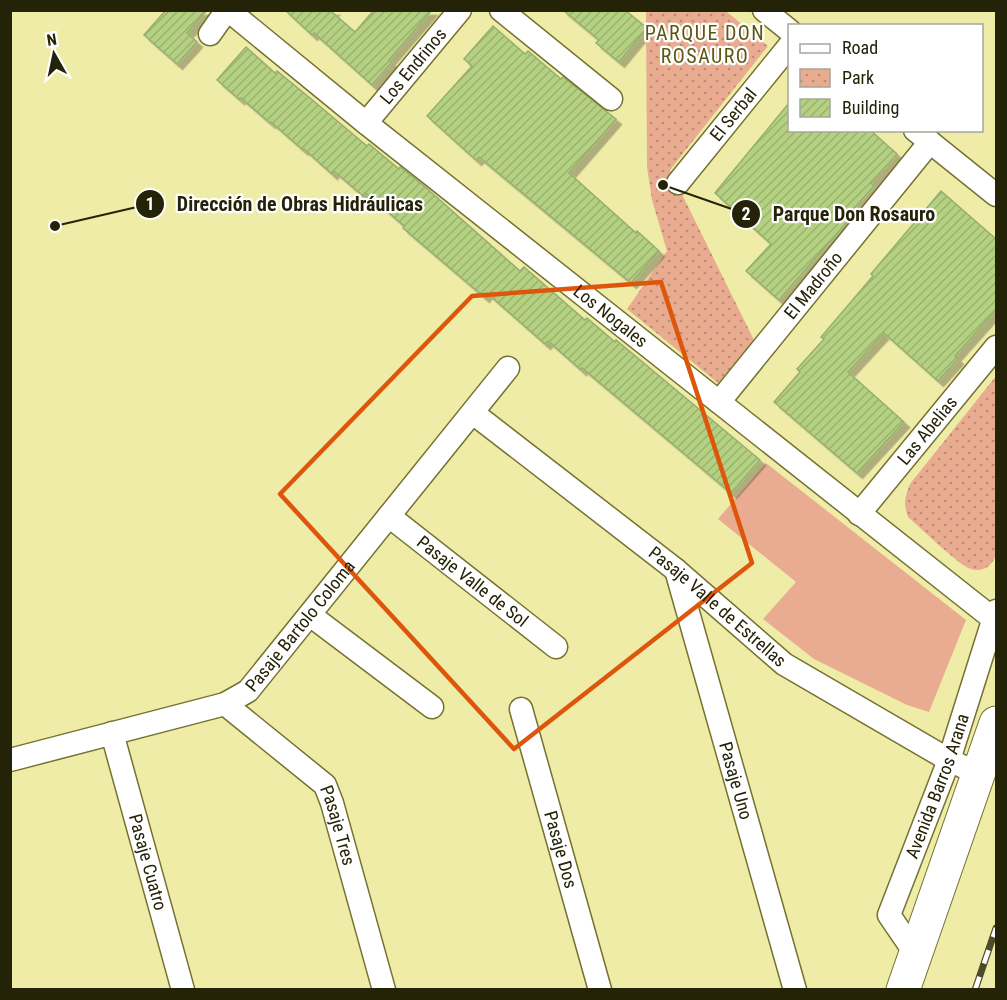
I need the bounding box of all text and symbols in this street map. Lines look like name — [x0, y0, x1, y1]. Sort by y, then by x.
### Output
district label: PARQUE DON ROSAURO — [645, 21, 765, 68]
north arrow — [24, 24, 84, 84]
street label: Los Endrinos — [375, 24, 450, 108]
legend — [788, 24, 983, 132]
text: N — [45, 30, 58, 50]
text: Road — [842, 37, 878, 58]
text: Park — [842, 67, 874, 88]
street label: El Serbal — [705, 84, 761, 145]
text: Building — [842, 97, 899, 118]
callout: Dirección de Obras Hidráulicas — [135, 185, 435, 223]
text: Dirección de Obras Hidráulicas — [177, 192, 423, 216]
text: 1 — [145, 193, 155, 214]
callout: Parque Don Rosauro — [731, 195, 947, 233]
text: Parque Don Rosauro — [773, 202, 935, 226]
text: 2 — [741, 203, 751, 224]
street label: El Madroño — [780, 247, 847, 323]
street label: Los Nogales — [570, 280, 652, 352]
street label: Las Abelias — [893, 392, 961, 469]
street label: Pasaje Valle de Sol — [413, 531, 532, 631]
street label: Pasaje Valle de Estrellas — [645, 542, 791, 671]
street label: Pasaje Bartolo Coloma — [241, 556, 359, 696]
street label: Avenida Barros Arana — [901, 711, 973, 861]
street label: Pasaje Uno — [715, 739, 757, 822]
street label: Pasaje Tres — [316, 782, 360, 867]
street label: Pasaje Dos — [540, 808, 582, 891]
street label: Pasaje Cuatro — [125, 811, 171, 913]

